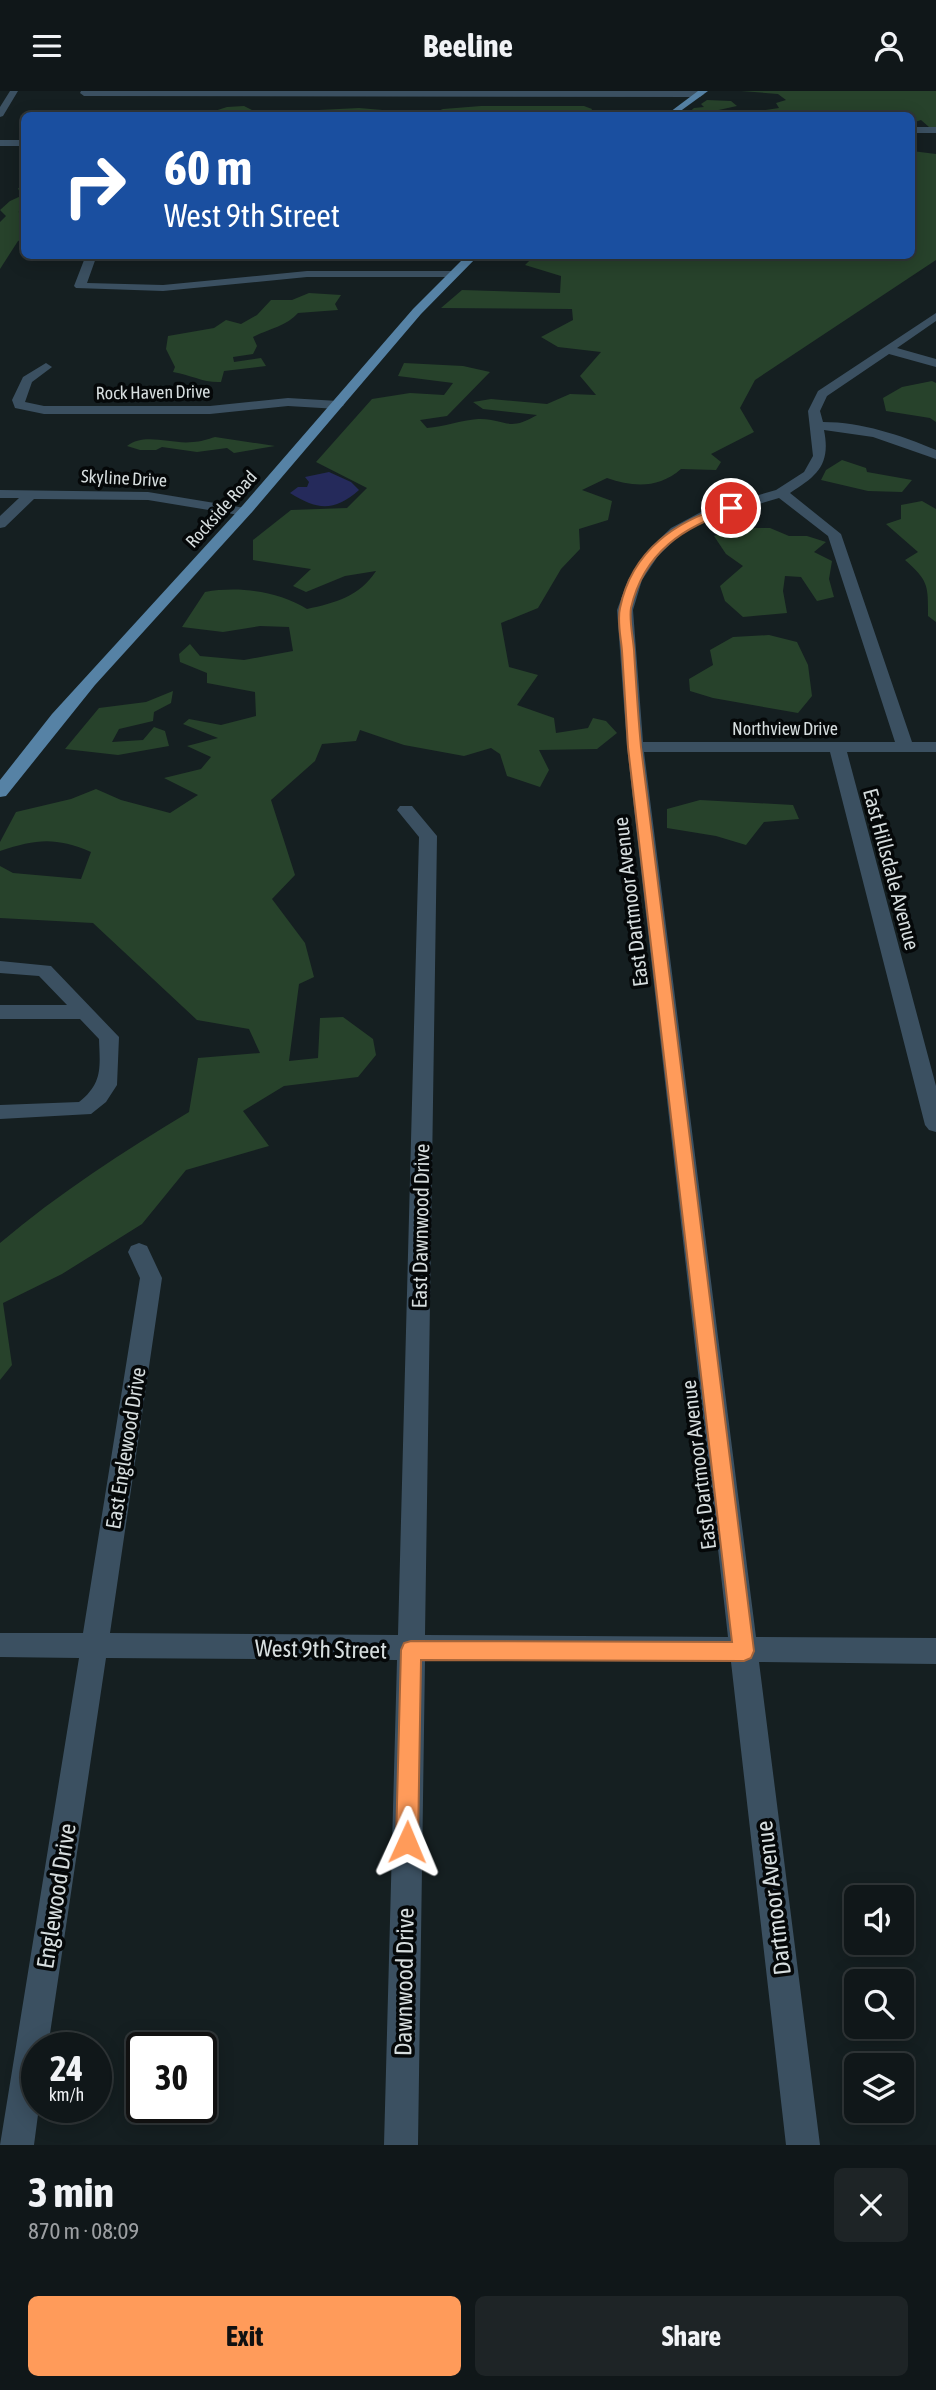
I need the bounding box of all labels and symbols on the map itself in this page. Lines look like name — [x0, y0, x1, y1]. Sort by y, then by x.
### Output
street label: Rock Haven Drive — [95, 380, 211, 404]
street label: Skyline Drive — [80, 465, 168, 491]
street label: Rockside Road — [181, 466, 261, 552]
pin — [701, 478, 761, 538]
street label: Northview Drive — [732, 718, 838, 739]
street label: East Hillsdale Avenue — [859, 786, 925, 952]
street label: East Dartmoor Avenue — [608, 816, 652, 988]
street label: East Dawnwood Drive — [407, 1143, 433, 1309]
street label: East Englewood Drive — [100, 1365, 150, 1531]
street label: East Dartmoor Avenue — [676, 1379, 720, 1551]
street label: West 9th Street — [255, 1634, 387, 1664]
position arrow — [370, 1805, 444, 1879]
street label: Dartmoor Avenue — [750, 1819, 796, 1977]
street label: Englewood Drive — [31, 1821, 81, 1971]
street label: Dawnwood Drive — [389, 1908, 419, 2056]
speed limit sign: 30 — [126, 2032, 217, 2123]

